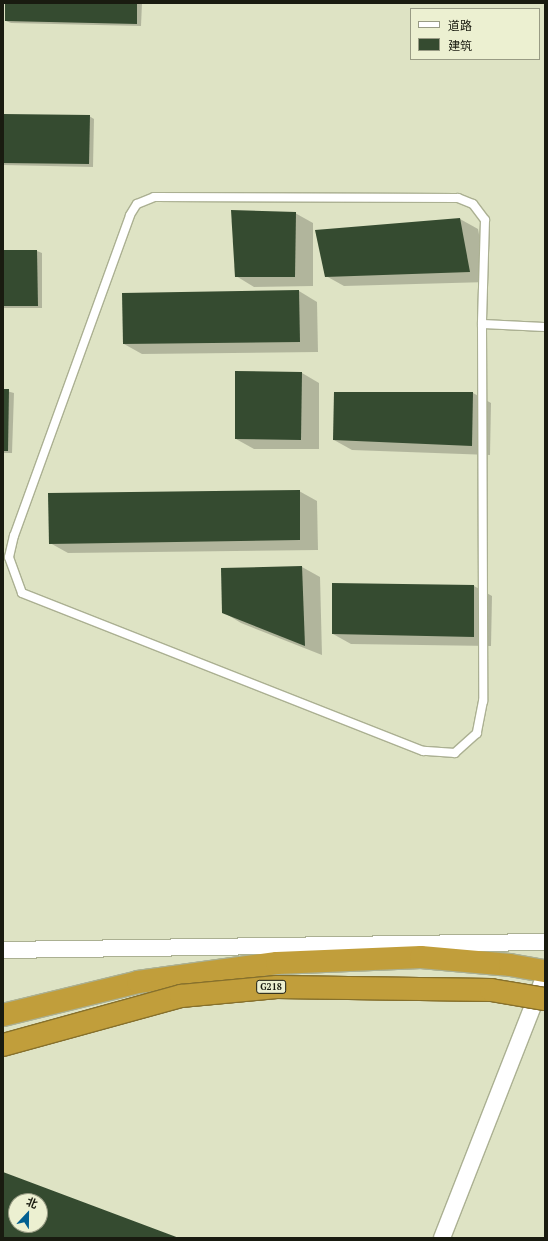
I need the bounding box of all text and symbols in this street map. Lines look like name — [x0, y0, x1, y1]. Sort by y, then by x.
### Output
legend — [410, 8, 540, 60]
text: 道路 — [448, 18, 472, 33]
text: 建筑 — [448, 38, 472, 53]
road number: G218 — [256, 980, 286, 994]
north arrow — [8, 1193, 48, 1233]
text: 北 — [24, 1194, 40, 1211]

